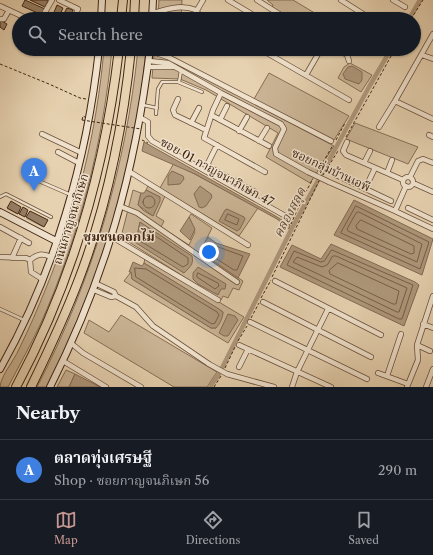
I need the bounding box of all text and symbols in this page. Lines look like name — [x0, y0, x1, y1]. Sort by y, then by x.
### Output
search box — [12, 12, 421, 56]
icon: search — [26, 23, 48, 45]
text: Search here — [58, 25, 143, 44]
street label: ซอย 01 กาญจนาภิเษก 47 — [158, 134, 277, 209]
street label: ซอยกลุ่มบ้านเอพี — [289, 145, 373, 195]
pin: A — [21, 158, 47, 191]
street label: ถนนกาญจนาภิเษก — [50, 171, 92, 266]
water label: คลองสลุด — [269, 184, 310, 240]
district label: ชุมชนดอกไม้ — [83, 228, 155, 245]
your location — [199, 242, 219, 262]
text: Nearby — [16, 403, 80, 423]
text: ตลาดทุ่งเศรษฐี — [54, 448, 152, 467]
text: A — [24, 462, 34, 478]
text: 290 m — [378, 462, 417, 478]
text: Shop · ซอยกาญจนภิเษก 56 — [54, 472, 209, 488]
tab: Map — [54, 509, 78, 547]
tab: Directions — [186, 509, 240, 547]
tab: Saved — [348, 509, 379, 547]

